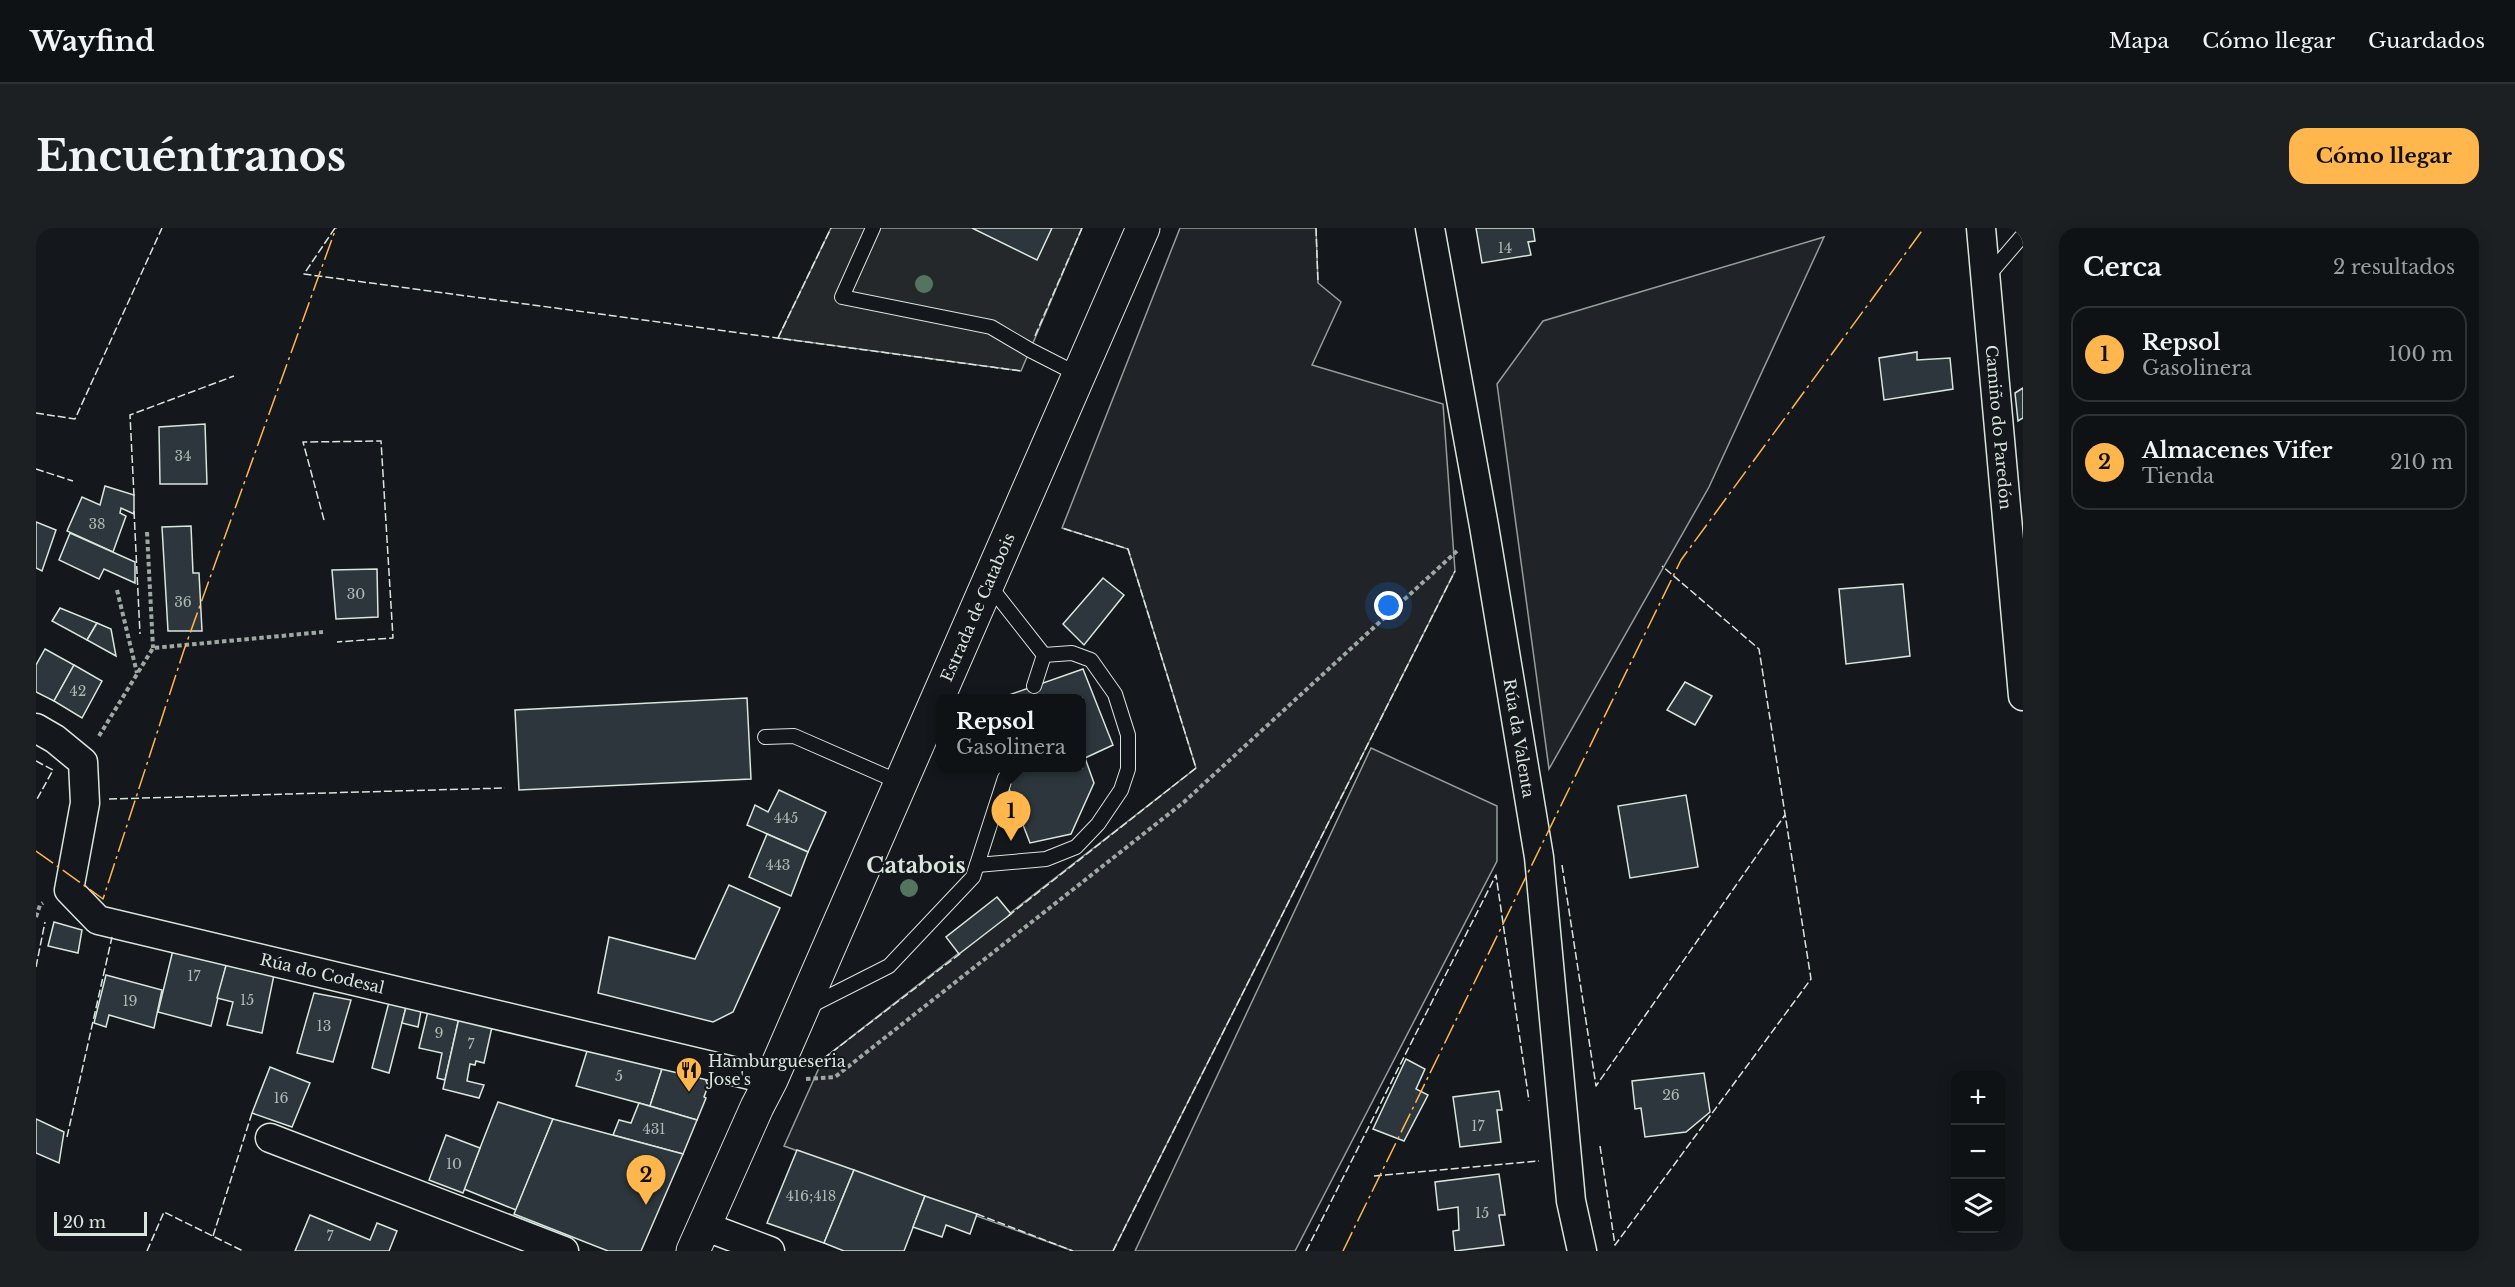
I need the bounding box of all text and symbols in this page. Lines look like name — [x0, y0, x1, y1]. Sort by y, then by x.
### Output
text: Wayfind — [30, 24, 155, 59]
text: Mapa — [2109, 28, 2169, 54]
text: Cómo llegar — [2202, 28, 2335, 54]
text: Guardados — [2368, 28, 2485, 54]
button: Cómo llegar — [2289, 128, 2479, 184]
text: Encuéntranos — [36, 130, 346, 182]
house number: 14 — [1498, 239, 1512, 257]
text: Cerca — [2083, 251, 2162, 283]
text: 2 resultados — [2333, 255, 2455, 279]
text: Repsol — [2142, 329, 2221, 356]
text: 1 — [2100, 342, 2109, 366]
text: 100 m — [2388, 342, 2453, 366]
street label: Camiño do Paredón — [1982, 344, 2016, 510]
text: Gasolinera — [2142, 356, 2252, 380]
text: Almacenes Vifer — [2142, 437, 2333, 464]
house number: 34 — [175, 447, 191, 465]
text: 2 — [2098, 450, 2111, 474]
text: 210 m — [2390, 450, 2453, 474]
text: Tienda — [2142, 464, 2214, 488]
house number: 38 — [88, 515, 106, 533]
street label: Estrada de Catabois — [936, 530, 1019, 685]
house number: 30 — [347, 585, 365, 603]
your location — [1374, 591, 1403, 620]
house number: 36 — [174, 593, 192, 611]
street label: Rúa da Valenta — [1500, 677, 1539, 799]
house number: 42 — [70, 682, 86, 700]
popup — [936, 694, 1086, 772]
text: Repsol — [956, 708, 1035, 735]
text: Gasolinera — [956, 735, 1066, 759]
pin: 1 — [992, 792, 1030, 841]
house number: 445 — [774, 809, 798, 827]
district label: Catabois — [866, 852, 966, 879]
house number: 443 — [765, 856, 791, 874]
street label: Rúa do Codesal — [258, 949, 386, 998]
house number: 17 — [187, 967, 202, 985]
house number: 15 — [240, 991, 254, 1009]
house number: 19 — [122, 992, 138, 1010]
house number: 13 — [317, 1017, 331, 1035]
house number: 9 — [434, 1024, 444, 1042]
house number: 7 — [467, 1035, 475, 1053]
place label: Hamburgueseria Jose's — [706, 1051, 846, 1089]
restaurant icon: Hamburgueseria Jose's — [674, 1055, 704, 1093]
house number: 5 — [615, 1067, 623, 1085]
map controls — [1951, 1071, 2005, 1233]
button: + — [1951, 1071, 2005, 1125]
house number: 26 — [1662, 1086, 1680, 1104]
house number: 16 — [273, 1089, 289, 1107]
house number: 17 — [1471, 1117, 1486, 1135]
house number: 431 — [642, 1120, 666, 1138]
button: − — [1951, 1125, 2005, 1179]
house number: 10 — [446, 1155, 462, 1173]
pin: 2 — [626, 1156, 666, 1205]
button: layers — [1951, 1179, 2005, 1233]
house number: 416;418 — [786, 1187, 836, 1205]
house number: 15 — [1475, 1204, 1489, 1222]
scale bar — [54, 1209, 147, 1236]
text: 20 m — [63, 1212, 106, 1232]
house number: 7 — [326, 1227, 334, 1245]

